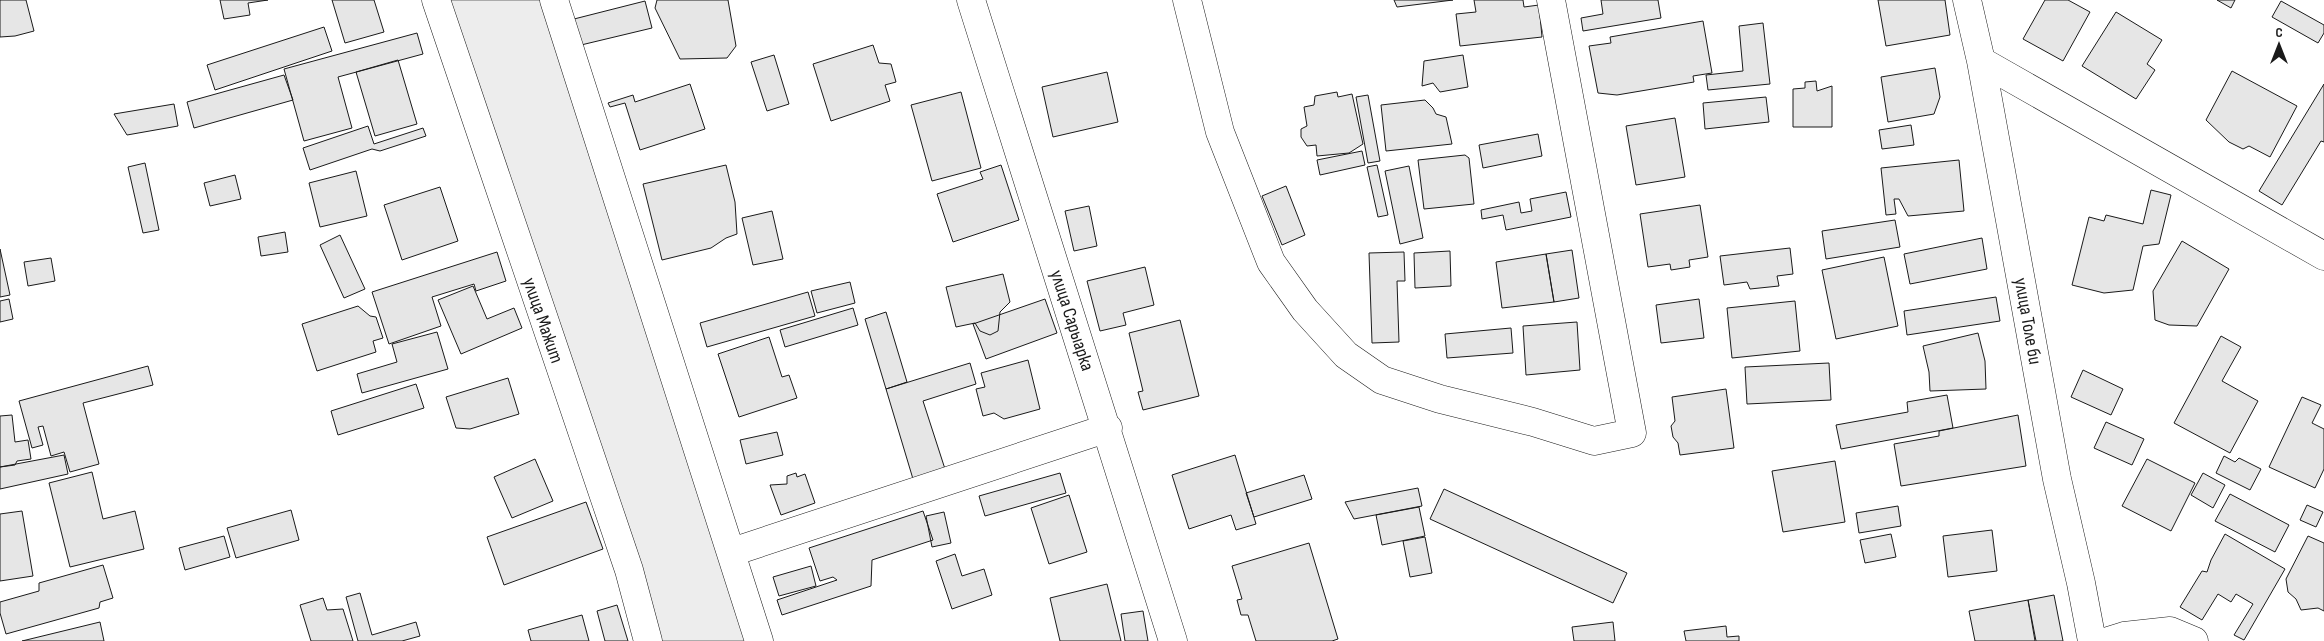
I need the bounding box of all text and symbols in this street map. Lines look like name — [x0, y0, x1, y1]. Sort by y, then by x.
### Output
north arrow — [2254, 20, 2304, 70]
text: С — [2275, 24, 2283, 41]
street label: улица Сарыарка — [1044, 267, 1099, 374]
street label: улица Мажит — [517, 275, 568, 366]
street label: улица Толе би — [2009, 276, 2046, 366]

